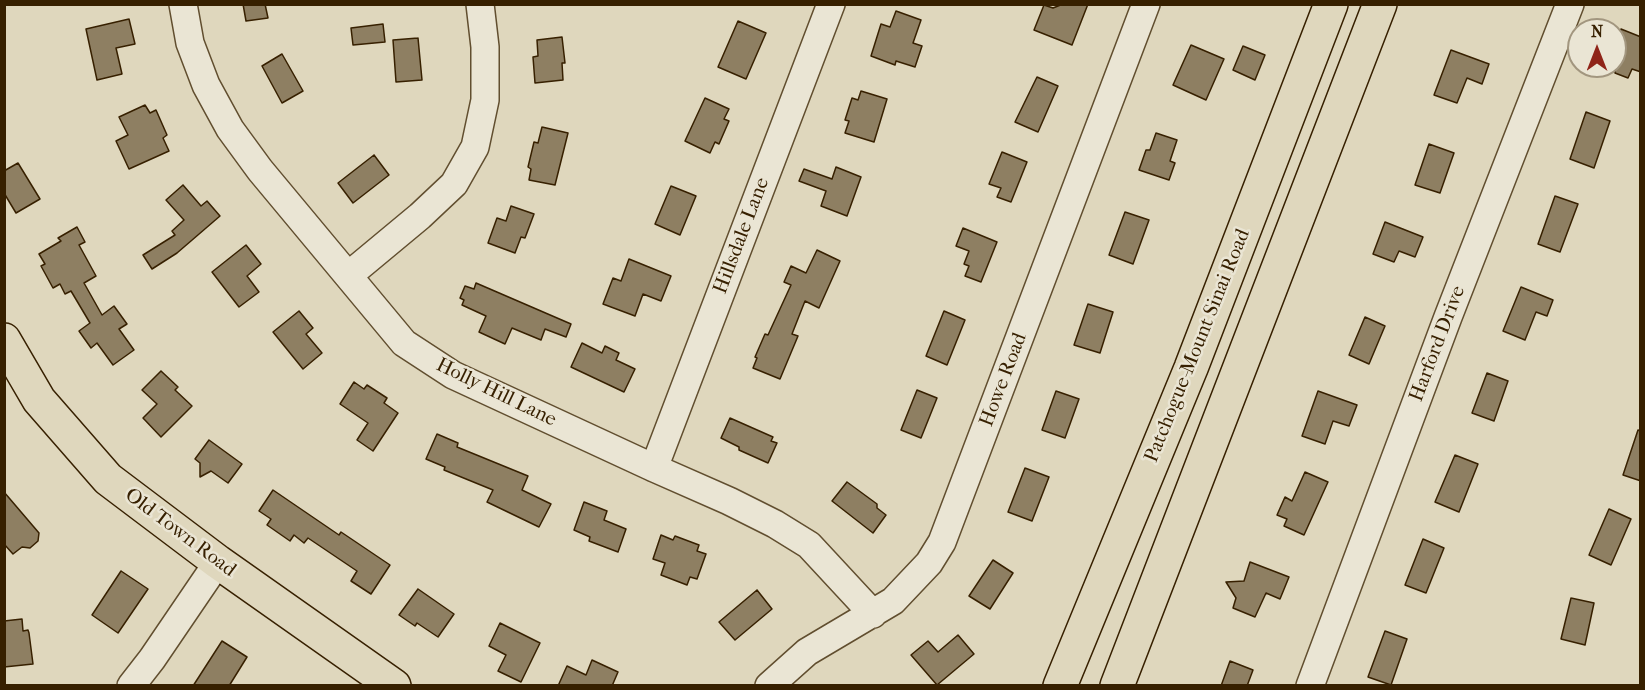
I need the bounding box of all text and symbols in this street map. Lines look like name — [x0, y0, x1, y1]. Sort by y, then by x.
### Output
north arrow — [1567, 18, 1627, 78]
text: N — [1591, 22, 1603, 41]
street label: Hillsdale Lane — [709, 174, 775, 298]
street label: Patchogue-Mount Sinai Road — [1140, 226, 1256, 466]
street label: Harford Drive — [1405, 283, 1471, 405]
street label: Howe Road — [975, 330, 1033, 430]
street label: Holly Hill Lane — [432, 353, 560, 433]
street label: Old Town Road — [120, 483, 240, 583]

